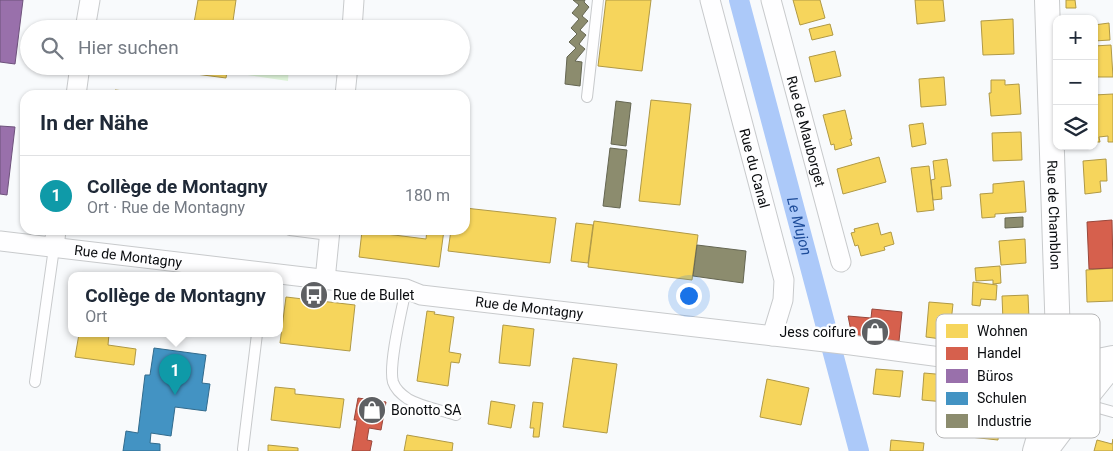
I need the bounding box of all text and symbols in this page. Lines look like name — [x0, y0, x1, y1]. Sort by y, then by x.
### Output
map controls — [1053, 15, 1098, 150]
button: + — [1053, 15, 1098, 60]
search box — [20, 20, 470, 75]
icon: search — [38, 34, 66, 62]
text: Hier suchen — [78, 36, 179, 59]
button: − — [1053, 60, 1098, 105]
street label: Rue de Mauborget — [784, 74, 829, 189]
button: layers — [1053, 105, 1098, 150]
text: In der Nähe — [40, 111, 148, 135]
street label: Rue du Canal — [736, 127, 773, 210]
street label: Rue de Chamblon — [1044, 160, 1064, 270]
text: Collège de Montagny — [87, 175, 268, 198]
text: 1 — [51, 186, 61, 205]
text: 180 m — [405, 186, 450, 205]
water label: Le Mujon — [783, 195, 816, 257]
text: Ort · Rue de Montagny — [87, 198, 245, 217]
street label: Rue de Montagny — [73, 242, 183, 271]
popup — [68, 272, 283, 337]
bus stop icon: Rue de Bullet — [299, 280, 329, 310]
your location — [676, 283, 702, 309]
text: Collège de Montagny — [85, 284, 266, 307]
place label: Rue de Bullet — [333, 287, 415, 303]
street label: Rue de Montagny — [474, 293, 584, 322]
text: Ort — [85, 307, 107, 326]
legend — [936, 314, 1100, 438]
shop icon: Jess coifure — [860, 317, 890, 347]
text: Wohnen — [977, 323, 1028, 339]
place label: Jess coifure — [780, 324, 856, 340]
text: Handel — [977, 345, 1021, 361]
pin: 1 — [159, 354, 191, 395]
text: Büros — [977, 368, 1013, 384]
text: Schulen — [977, 390, 1027, 406]
shop icon: Bonotto SA — [357, 395, 387, 425]
place label: Bonotto SA — [391, 402, 461, 418]
text: Industrie — [977, 413, 1032, 429]

